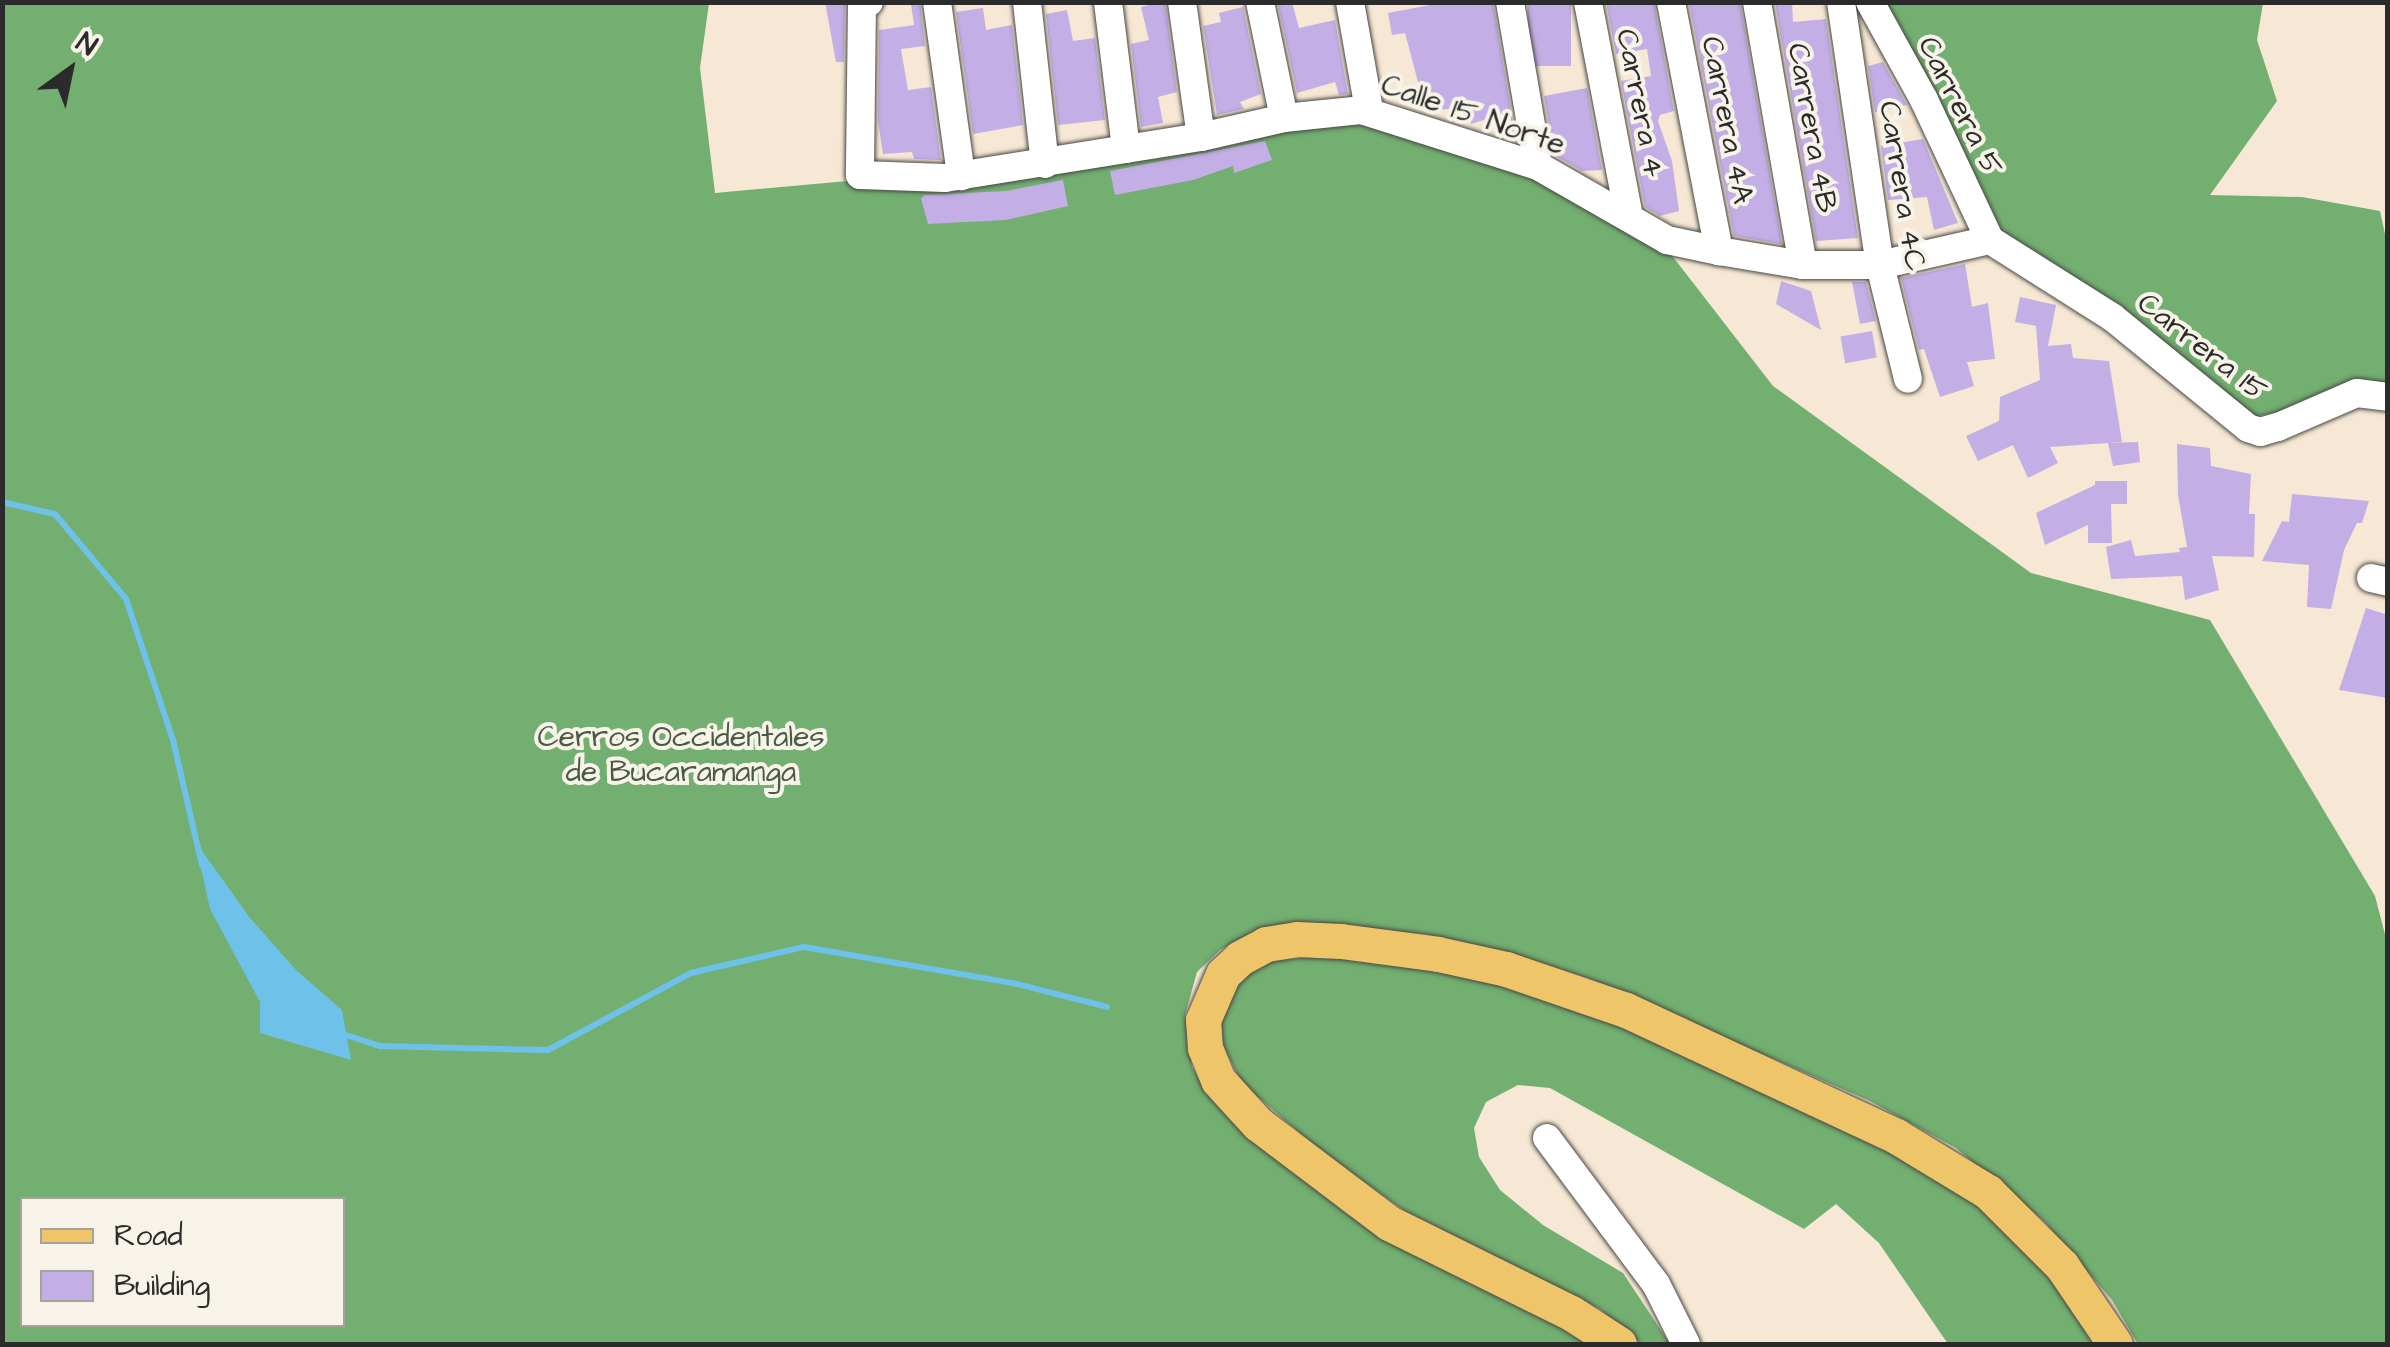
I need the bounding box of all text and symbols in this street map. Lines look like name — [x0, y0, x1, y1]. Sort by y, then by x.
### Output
north arrow — [20, 20, 120, 120]
text: N — [69, 23, 105, 66]
street label: Carrera 4 — [1608, 26, 1672, 180]
street label: Carrera 5 — [1910, 31, 2010, 181]
street label: Carrera 4A — [1693, 33, 1761, 207]
street label: Carrera 4B — [1779, 40, 1845, 216]
street label: Calle 15 Norte — [1376, 67, 1570, 163]
street label: Carrera 4C — [1871, 99, 1933, 273]
street label: Carrera 15 — [2130, 285, 2274, 409]
park label: Cerros Occidentales de Bucaramanga — [537, 719, 825, 790]
legend — [20, 1197, 345, 1327]
text: Road — [114, 1215, 183, 1257]
text: Building — [114, 1265, 210, 1307]

